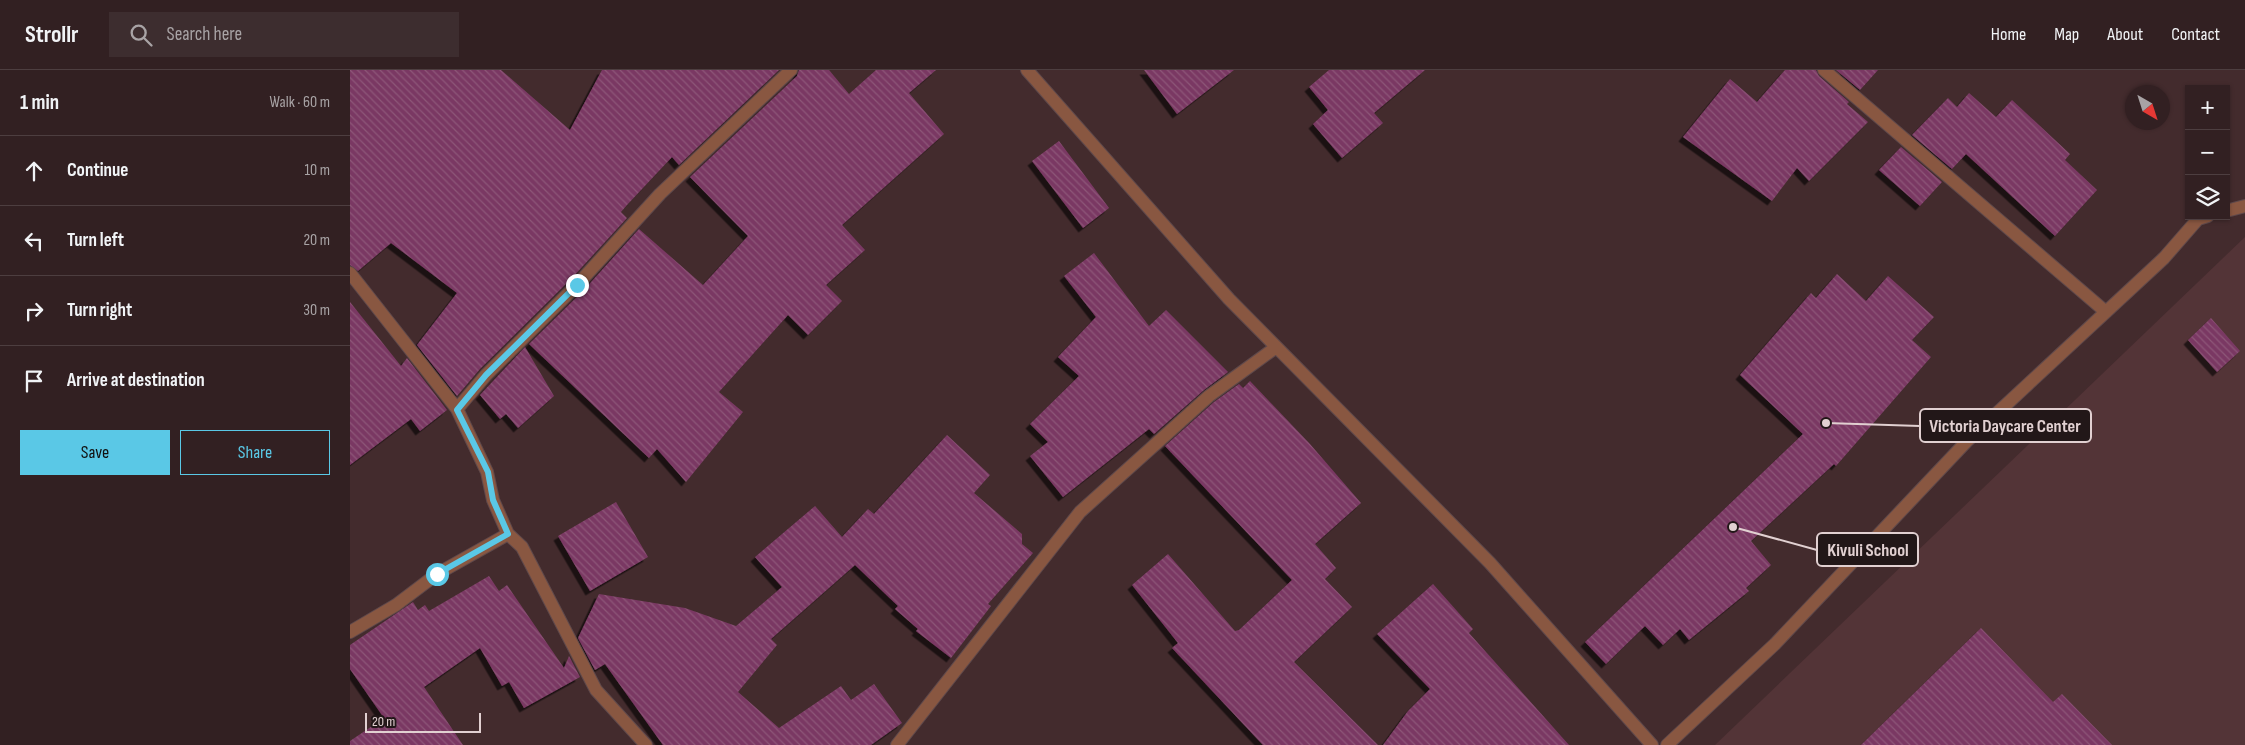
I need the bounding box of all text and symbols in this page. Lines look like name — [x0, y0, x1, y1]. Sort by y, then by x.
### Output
search box — [109, 12, 459, 57]
text: Strollr — [25, 20, 79, 49]
icon: search — [127, 21, 155, 49]
text: Search here — [167, 23, 242, 46]
text: Home — [1991, 24, 2026, 45]
text: Map — [2054, 24, 2079, 45]
text: About — [2107, 24, 2143, 45]
text: Contact — [2171, 24, 2220, 45]
north arrow — [2125, 85, 2170, 130]
map controls — [2185, 85, 2230, 220]
button: + — [2185, 85, 2230, 130]
text: 1 min — [20, 90, 59, 115]
text: Walk · 60 m — [270, 93, 330, 112]
button: − — [2185, 130, 2230, 175]
icon: ahead — [20, 157, 48, 185]
text: Continue — [67, 159, 128, 182]
text: 10 m — [304, 161, 330, 180]
button: layers — [2185, 175, 2230, 220]
icon: left — [20, 227, 48, 255]
text: Turn left — [67, 229, 124, 252]
text: 20 m — [303, 231, 330, 250]
route end — [566, 274, 589, 297]
icon: right — [20, 297, 48, 325]
text: Turn right — [67, 299, 132, 322]
text: 30 m — [303, 301, 330, 320]
icon: arrive — [20, 367, 48, 395]
text: Arrive at destination — [67, 369, 205, 392]
callout: Victoria Daycare Center — [1920, 409, 2091, 442]
text: Victoria Daycare Center — [1929, 416, 2081, 437]
button: Save — [20, 430, 170, 475]
button: Share — [180, 430, 330, 475]
callout: Kivuli School — [1817, 533, 1918, 566]
text: Kivuli School — [1827, 540, 1909, 561]
route start — [426, 563, 449, 586]
scale bar — [365, 710, 481, 733]
text: 20 m — [372, 713, 395, 730]

